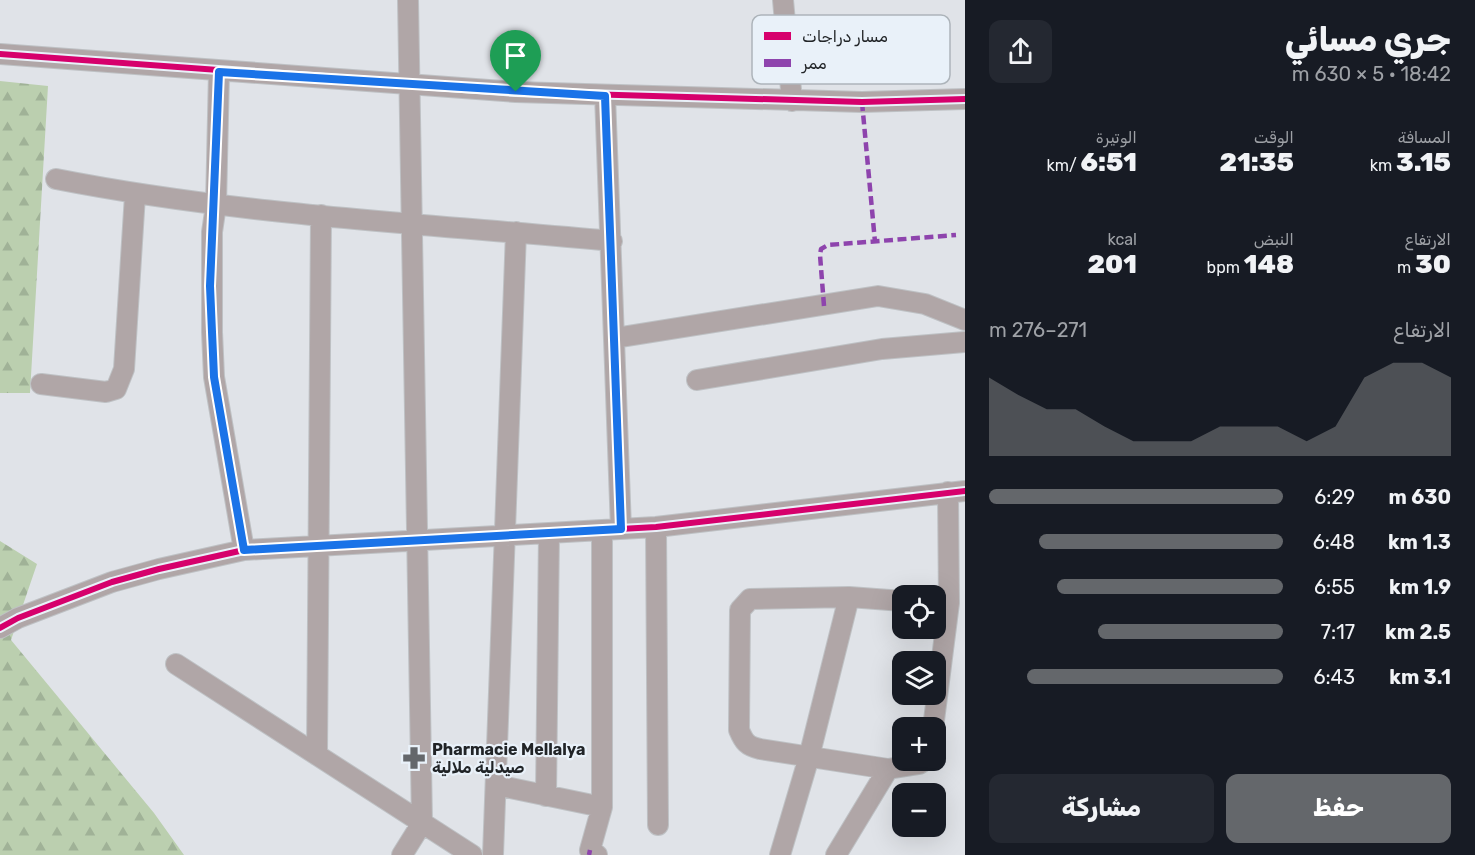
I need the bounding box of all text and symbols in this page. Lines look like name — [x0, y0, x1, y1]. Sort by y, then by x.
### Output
legend — [752, 15, 950, 84]
button: share — [989, 20, 1052, 83]
text: جري مسائي — [1285, 20, 1451, 59]
text: مسار دراجات — [802, 27, 888, 47]
pin — [490, 30, 541, 92]
icon: arrive — [499, 39, 532, 72]
text: ممر — [801, 54, 827, 74]
text: 18:42 · 5 × 630 m — [1292, 62, 1451, 86]
text: الوتيرة — [1096, 128, 1137, 147]
text: الوقت — [1254, 128, 1294, 147]
text: المسافة — [1398, 128, 1451, 147]
text: 6:51 — [1081, 147, 1137, 178]
text: 21:35 — [1220, 147, 1294, 178]
text: 3.15 — [1396, 147, 1451, 178]
text: /km — [1046, 156, 1081, 175]
text: km — [1370, 156, 1396, 175]
text: kcal — [1108, 230, 1137, 249]
text: النبض — [1254, 230, 1294, 249]
text: الارتفاع — [1405, 230, 1451, 249]
text: 201 — [1088, 249, 1137, 280]
text: 148 — [1244, 249, 1294, 280]
text: 30 — [1415, 249, 1451, 280]
text: bpm — [1207, 258, 1244, 277]
text: m — [1397, 258, 1415, 277]
text: 271–276 m — [989, 318, 1087, 342]
text: الارتفاع — [1393, 318, 1451, 342]
text: 6:29 — [1314, 485, 1355, 509]
text: 630 m — [1389, 485, 1451, 509]
text: 6:48 — [1313, 530, 1355, 554]
text: 1.3 km — [1388, 530, 1451, 554]
text: 6:55 — [1314, 575, 1355, 599]
text: 1.9 km — [1389, 575, 1451, 599]
map controls — [892, 585, 946, 837]
button: locate — [892, 585, 946, 639]
text: 7:17 — [1321, 620, 1355, 644]
text: 2.5 km — [1385, 620, 1451, 644]
button: layers — [892, 651, 946, 705]
text: 6:43 — [1313, 665, 1355, 689]
text: 3.1 km — [1389, 665, 1451, 689]
button: + — [892, 717, 946, 771]
place label: Pharmacie Mellalya صيدلية ملالية — [432, 740, 586, 777]
pharmacy icon: Pharmacie Mellalya صيدلية ملالية — [401, 745, 427, 771]
button: مشاركة — [989, 774, 1214, 843]
button: حفظ — [1226, 774, 1451, 843]
button: − — [892, 783, 946, 837]

